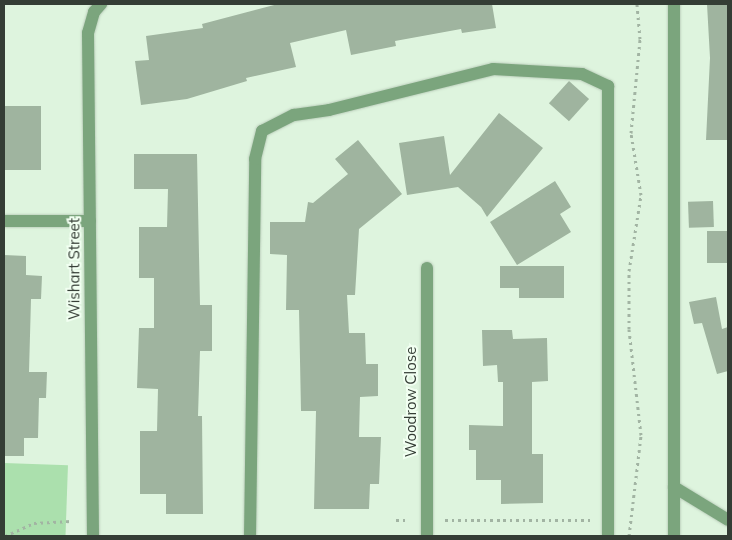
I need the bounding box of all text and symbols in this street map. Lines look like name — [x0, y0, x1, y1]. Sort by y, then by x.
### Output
street label: Wishart Street — [65, 218, 83, 320]
street label: Woodrow Close — [402, 347, 420, 457]

